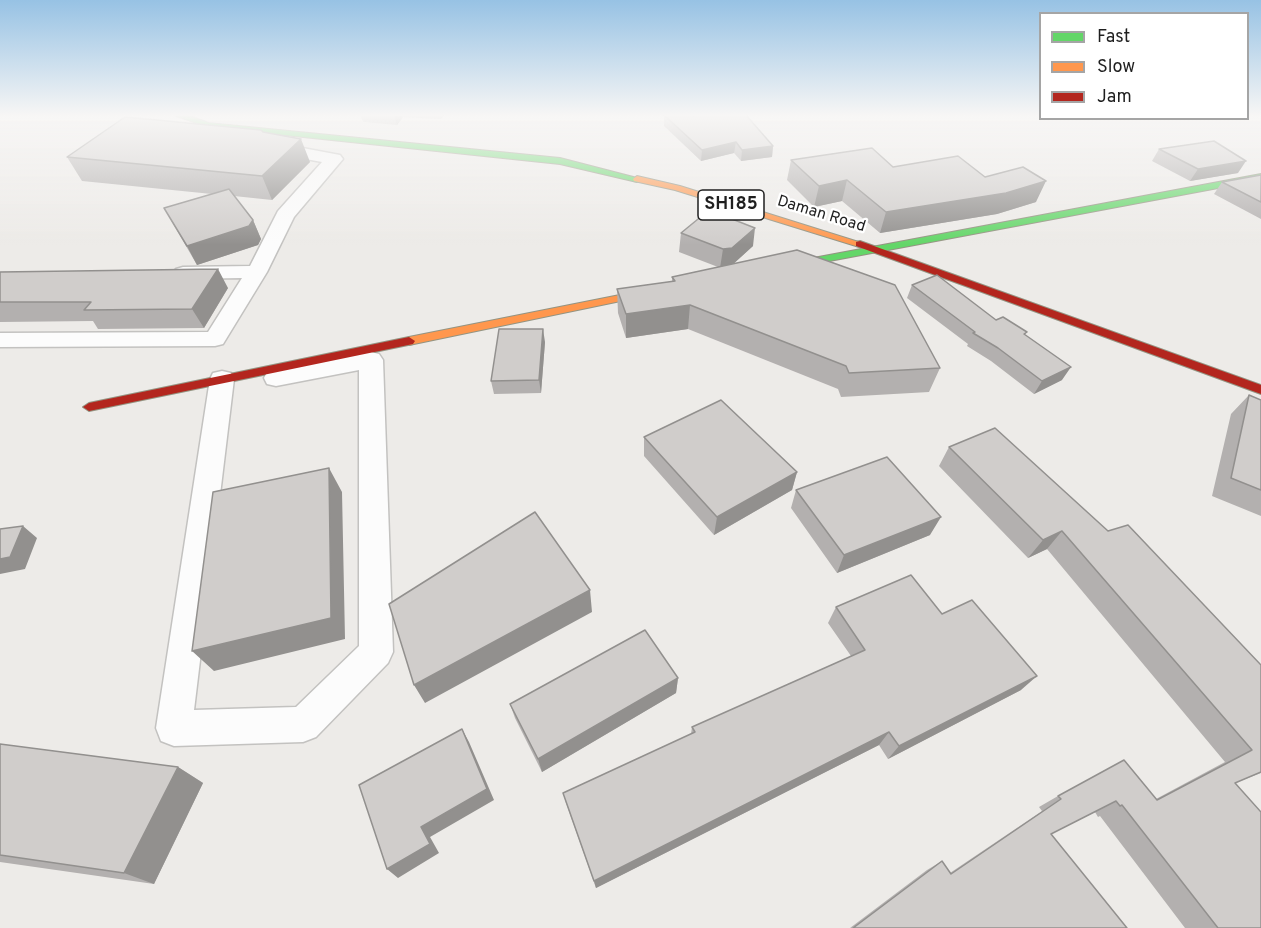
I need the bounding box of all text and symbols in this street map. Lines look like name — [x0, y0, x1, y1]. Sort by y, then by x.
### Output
legend — [1039, 12, 1249, 120]
text: Fast — [1097, 26, 1130, 49]
text: Slow — [1097, 56, 1135, 79]
text: Jam — [1097, 86, 1132, 109]
road number: SH185 — [698, 190, 764, 220]
street label: Daman Road — [775, 192, 867, 238]

